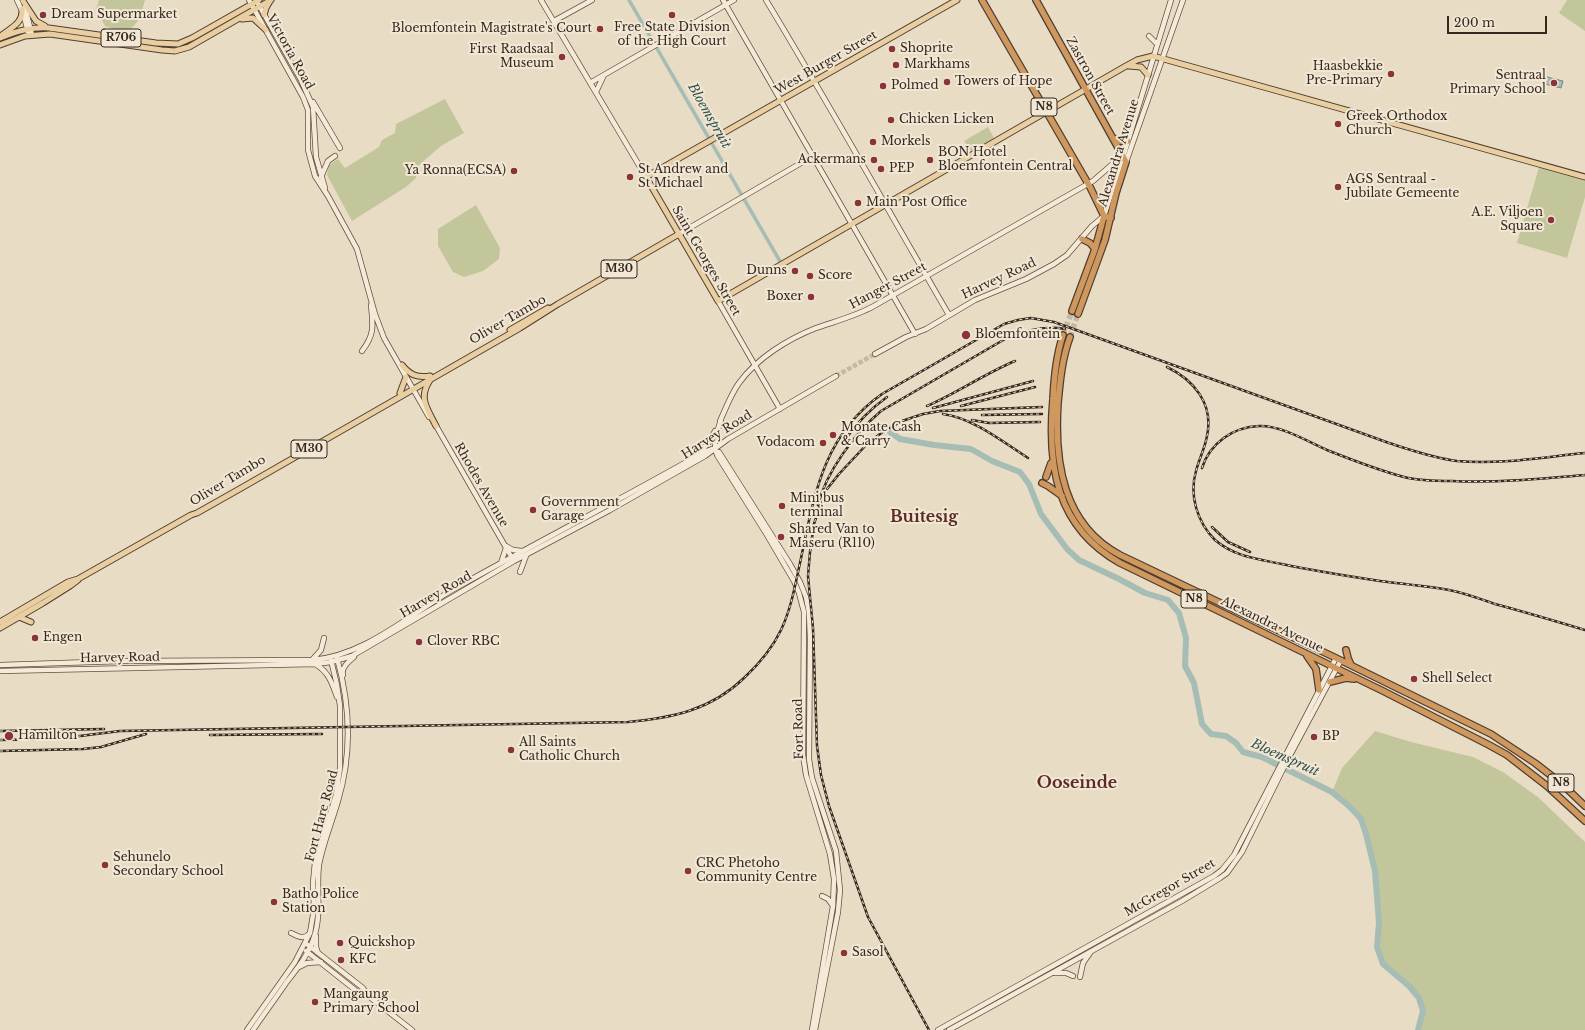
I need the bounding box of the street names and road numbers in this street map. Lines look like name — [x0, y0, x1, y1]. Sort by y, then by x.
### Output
street label: Victoria Road — [263, 12, 317, 92]
street label: West Burger Street — [772, 28, 880, 98]
road number: R706 — [101, 29, 141, 47]
street label: Zastron Street — [1063, 34, 1117, 118]
street label: Alexandra Avenue — [1096, 97, 1142, 209]
road number: N8 — [1031, 98, 1057, 116]
street label: Saint Georges Street — [669, 203, 743, 319]
street label: Harvey Road — [960, 256, 1038, 302]
road number: M30 — [601, 260, 637, 278]
street label: Hanger Street — [847, 260, 929, 312]
street label: Oliver Tambo — [467, 292, 549, 348]
street label: Harvey Road — [679, 408, 755, 462]
road number: M30 — [291, 440, 327, 458]
street label: Rhodes Avenue — [451, 440, 511, 530]
street label: Oliver Tambo — [187, 453, 269, 509]
street label: Harvey Road — [398, 569, 474, 621]
road number: N8 — [1181, 590, 1207, 608]
street label: Alexandra Avenue — [1219, 594, 1325, 656]
street label: Harvey Road — [80, 650, 160, 666]
street label: Fort Road — [791, 698, 807, 760]
street label: Fort Hare Road — [303, 768, 341, 864]
road number: N8 — [1548, 774, 1574, 792]
street label: McGregor Street — [1122, 856, 1218, 920]

